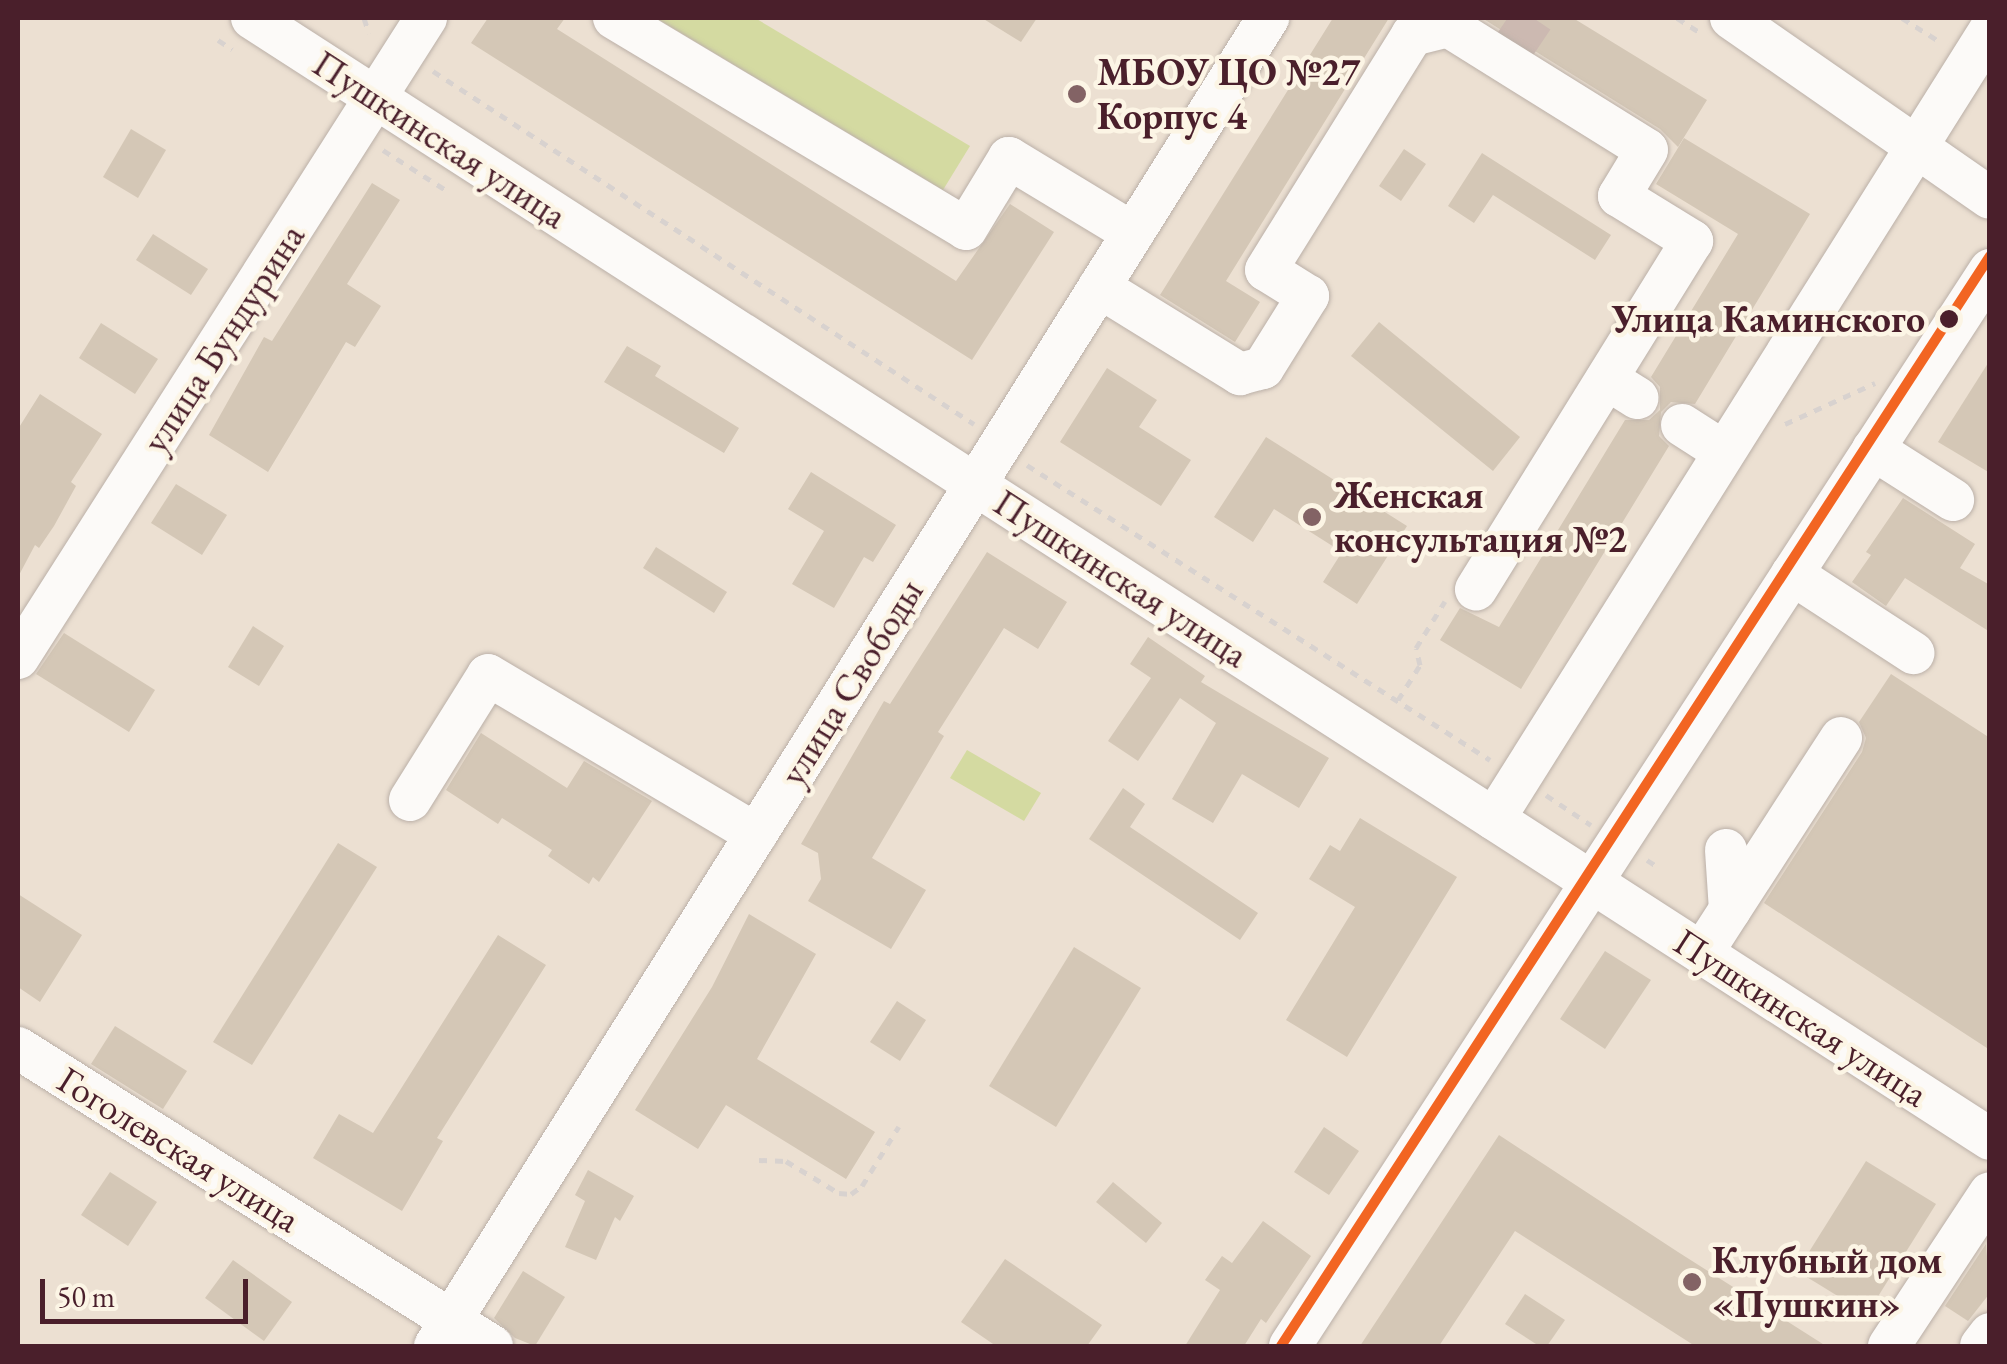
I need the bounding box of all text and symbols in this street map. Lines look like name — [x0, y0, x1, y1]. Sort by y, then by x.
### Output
street label: Пушкинская улица — [305, 40, 575, 238]
place label: МБОУ ЦО №27 Корпус 4 — [1097, 49, 1360, 138]
marker: МБОУ ЦО №27 Корпус 4 — [1066, 83, 1088, 105]
street label: улица Бундурина — [132, 215, 314, 461]
place label: Улица Каминского — [1611, 296, 1925, 342]
marker: Улица Каминского — [1934, 304, 1964, 334]
place label: Женская консультация №2 — [1334, 472, 1627, 562]
street label: Пушкинская улица — [986, 479, 1256, 677]
marker: Женская консультация №2 — [1299, 504, 1325, 530]
street label: улица Свободы — [770, 570, 932, 794]
street label: Пушкинская улица — [1666, 918, 1936, 1116]
street label: Гоголевская улица — [50, 1056, 308, 1242]
place label: Клубный дом «Пушкин» — [1712, 1237, 1942, 1326]
scale bar — [45, 1259, 252, 1321]
marker: Клубный дом «Пушкин» — [1681, 1271, 1703, 1293]
text: 50 m — [57, 1277, 115, 1316]

